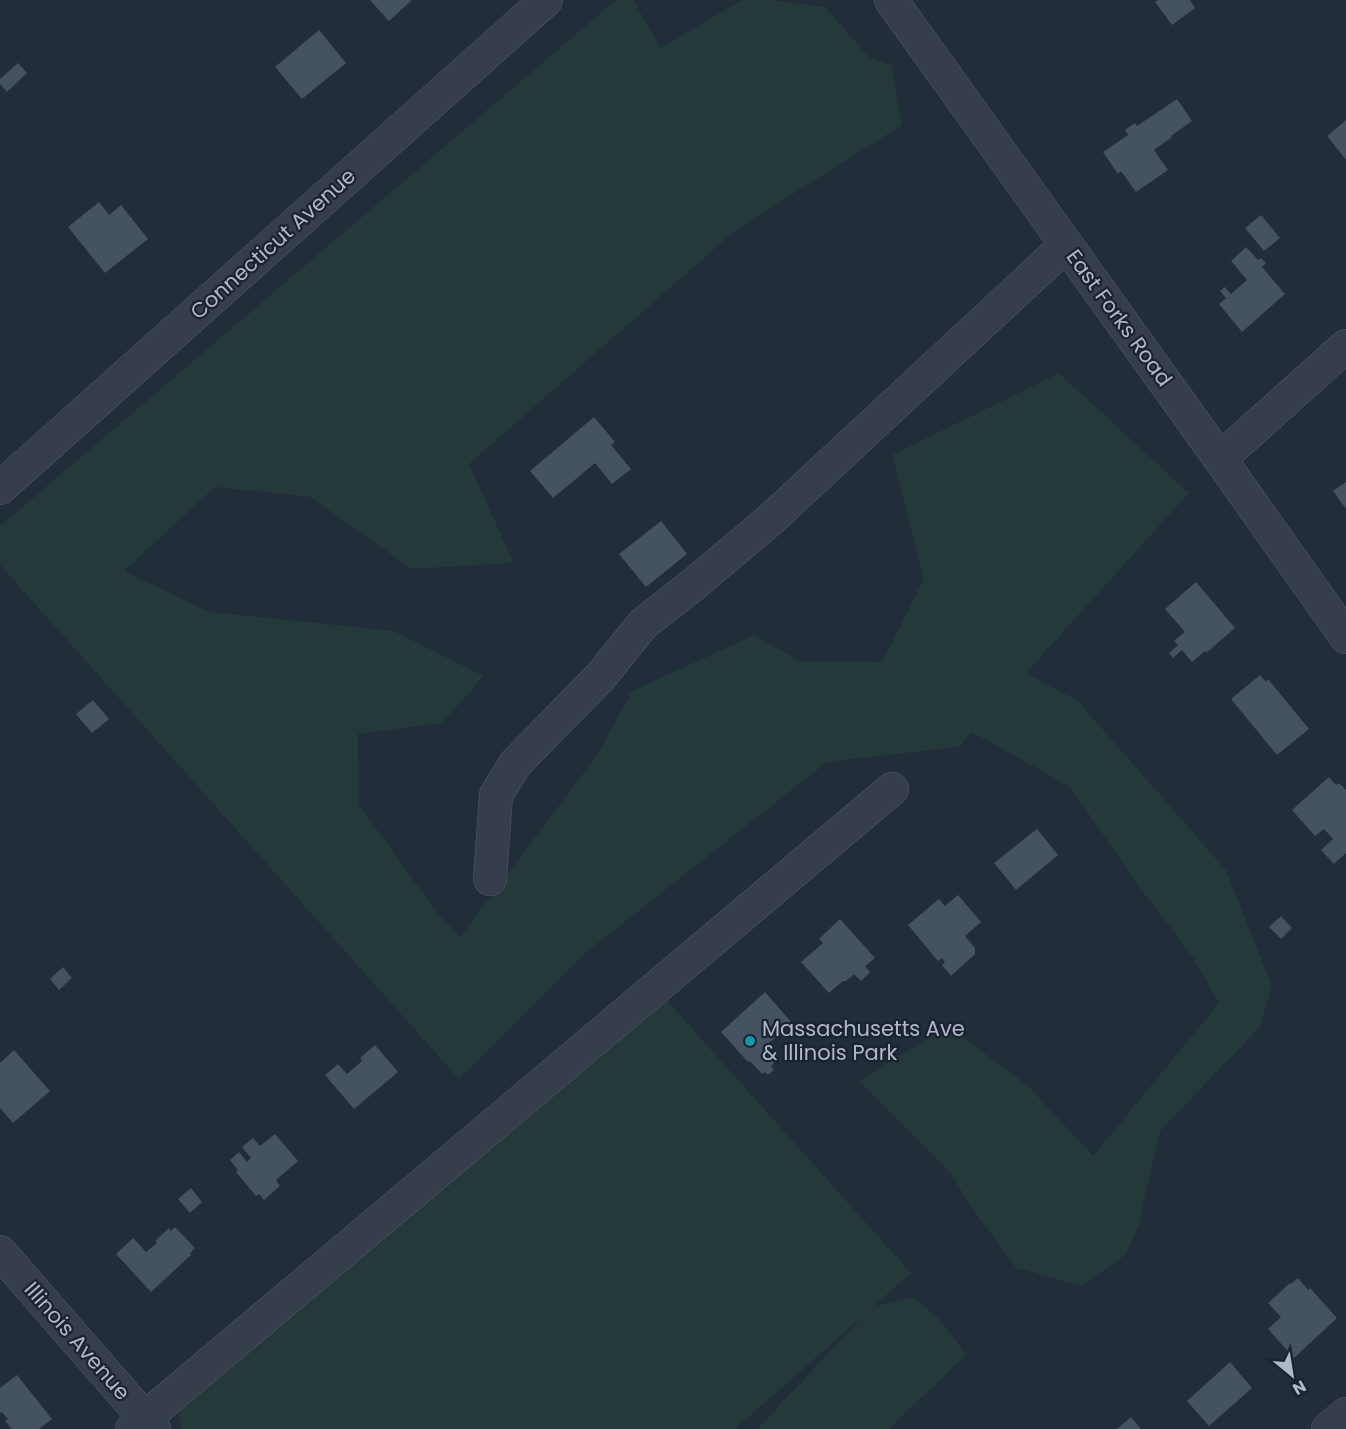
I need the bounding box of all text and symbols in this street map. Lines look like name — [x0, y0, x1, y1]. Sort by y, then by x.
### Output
street label: Connecticut Avenue — [184, 161, 362, 326]
street label: East Forks Road — [1060, 243, 1179, 392]
place label: Massachusetts Ave & Illinois Park — [762, 1014, 965, 1067]
marker: Massachusetts Ave & Illinois Park — [743, 1034, 757, 1048]
street label: Illinois Avenue — [18, 1275, 137, 1406]
north arrow — [1262, 1345, 1322, 1405]
text: N — [1288, 1375, 1310, 1401]

